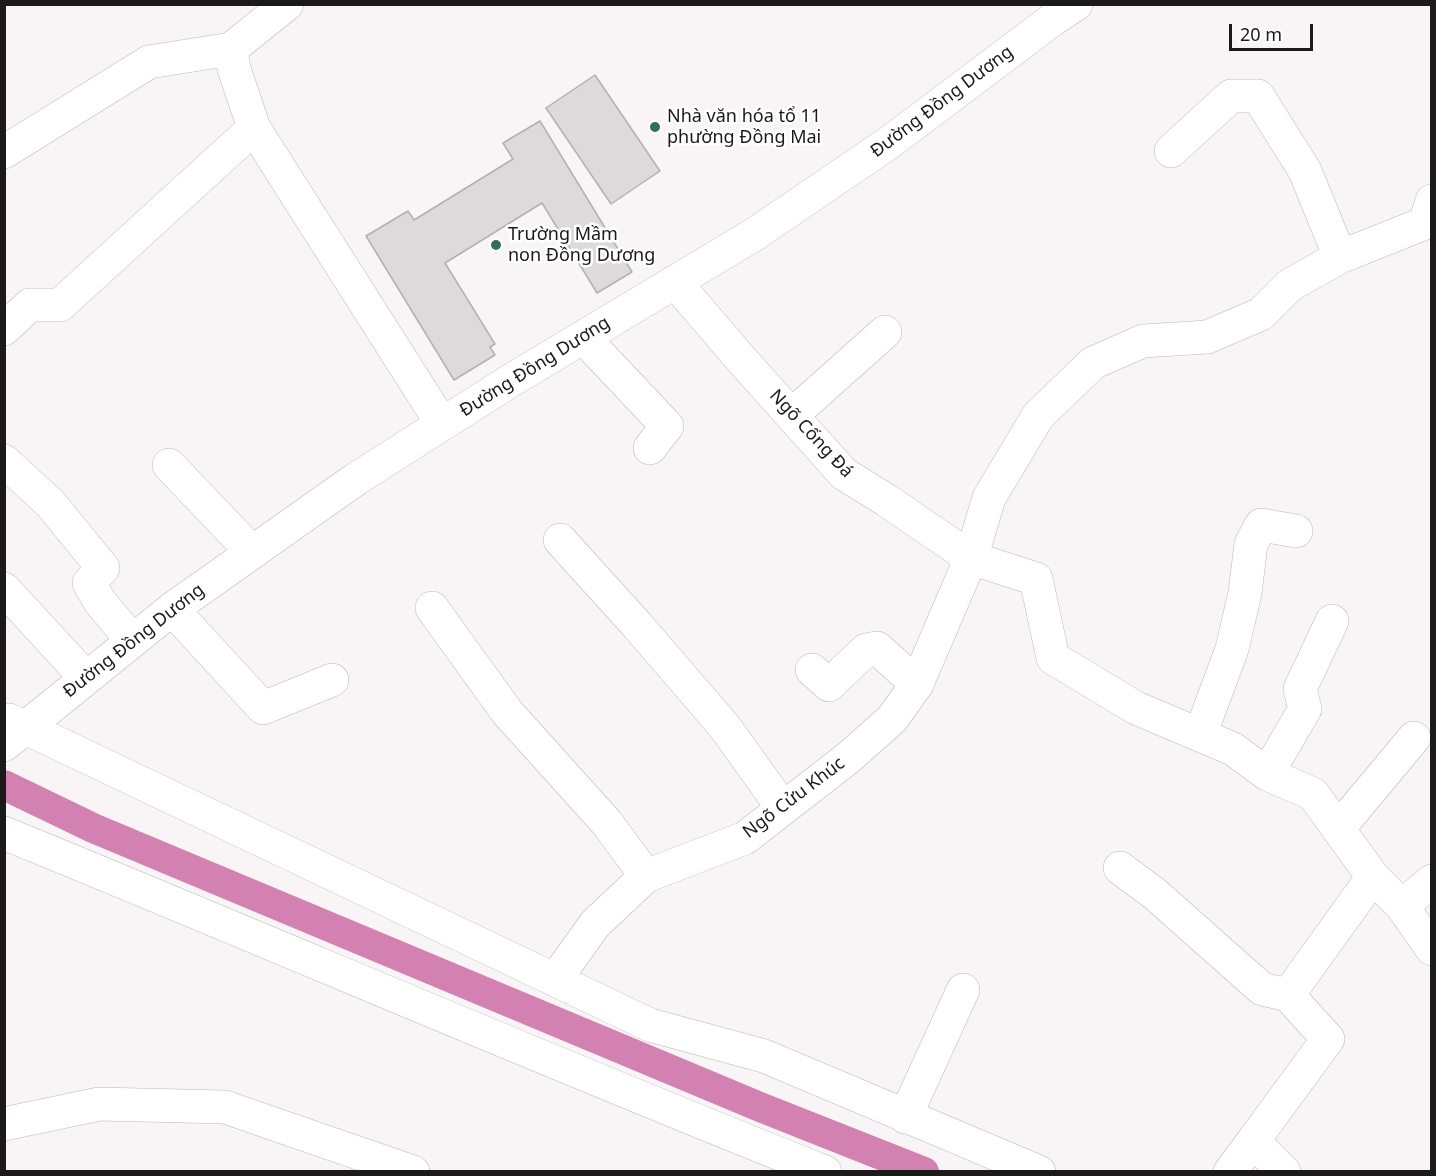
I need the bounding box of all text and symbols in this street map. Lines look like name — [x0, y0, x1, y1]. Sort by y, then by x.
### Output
scale bar — [1232, 12, 1316, 50]
text: 20 m — [1240, 22, 1282, 46]
street label: Đường Đồng Dương — [867, 41, 1017, 163]
place label: Nhà văn hóa tổ 11 phường Đồng Mai — [667, 106, 821, 148]
marker: Nhà văn hóa tổ 11 phường Đồng Mai — [648, 120, 662, 134]
place label: Trường Mầm non Đồng Dương — [508, 224, 655, 266]
marker: Trường Mầm non Đồng Dương — [489, 238, 503, 252]
street label: Đường Đồng Dương — [456, 312, 614, 422]
street label: Ngõ Cống Đá — [765, 385, 857, 483]
street label: Đường Đồng Dương — [59, 579, 209, 703]
street label: Ngõ Cửu Khúc — [739, 753, 849, 843]

